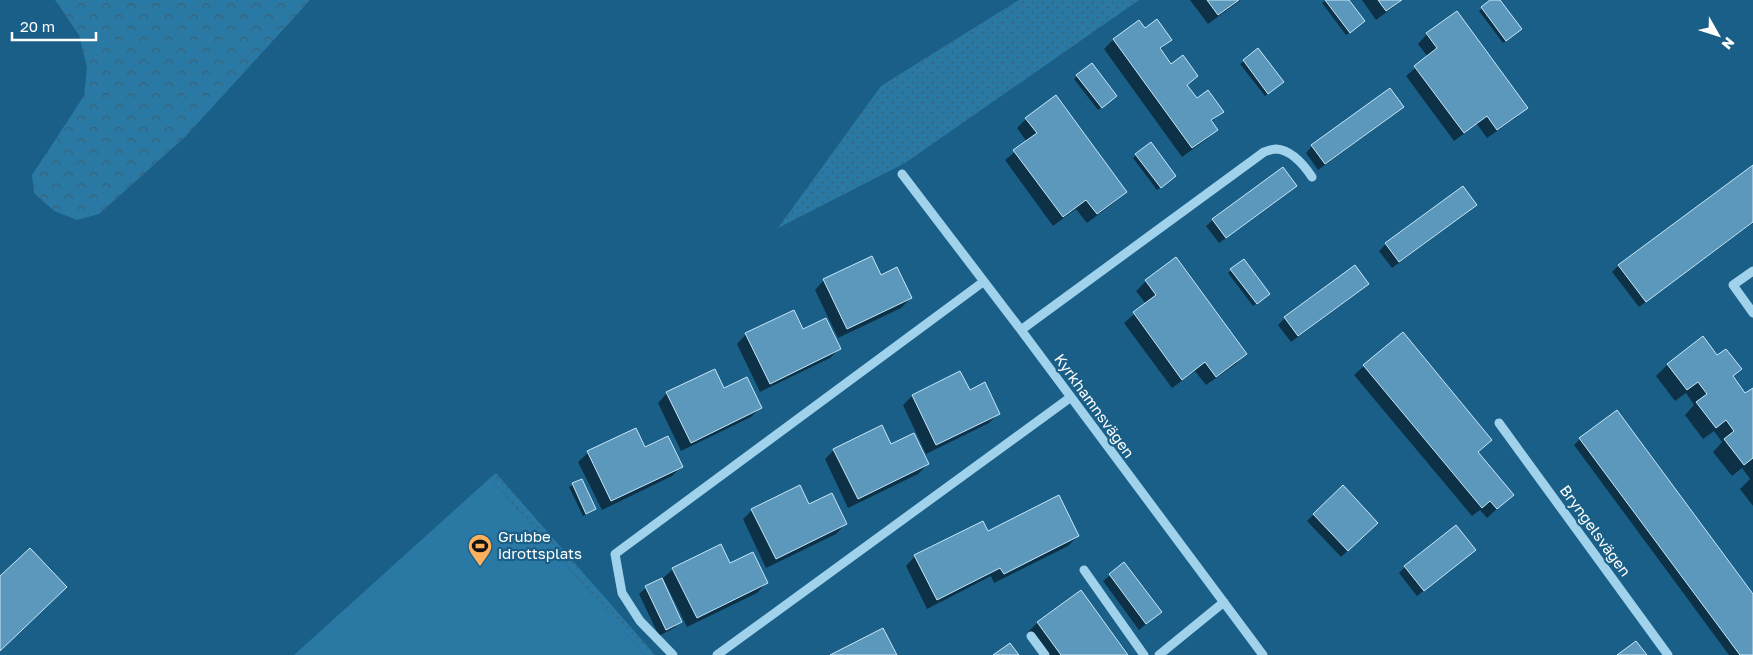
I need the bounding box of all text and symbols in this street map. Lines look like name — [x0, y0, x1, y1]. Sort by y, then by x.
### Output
scale bar — [12, 10, 96, 42]
north arrow — [1693, 10, 1743, 60]
text: 20 m — [20, 17, 55, 35]
text: N — [1719, 34, 1738, 53]
street label: Kyrkhamnsvägen — [1051, 350, 1139, 461]
street label: Bryngelsvägen — [1557, 481, 1635, 580]
place label: Grubbe idrottsplats — [498, 527, 582, 562]
sports icon: Grubbe idrottsplats — [467, 533, 493, 567]

